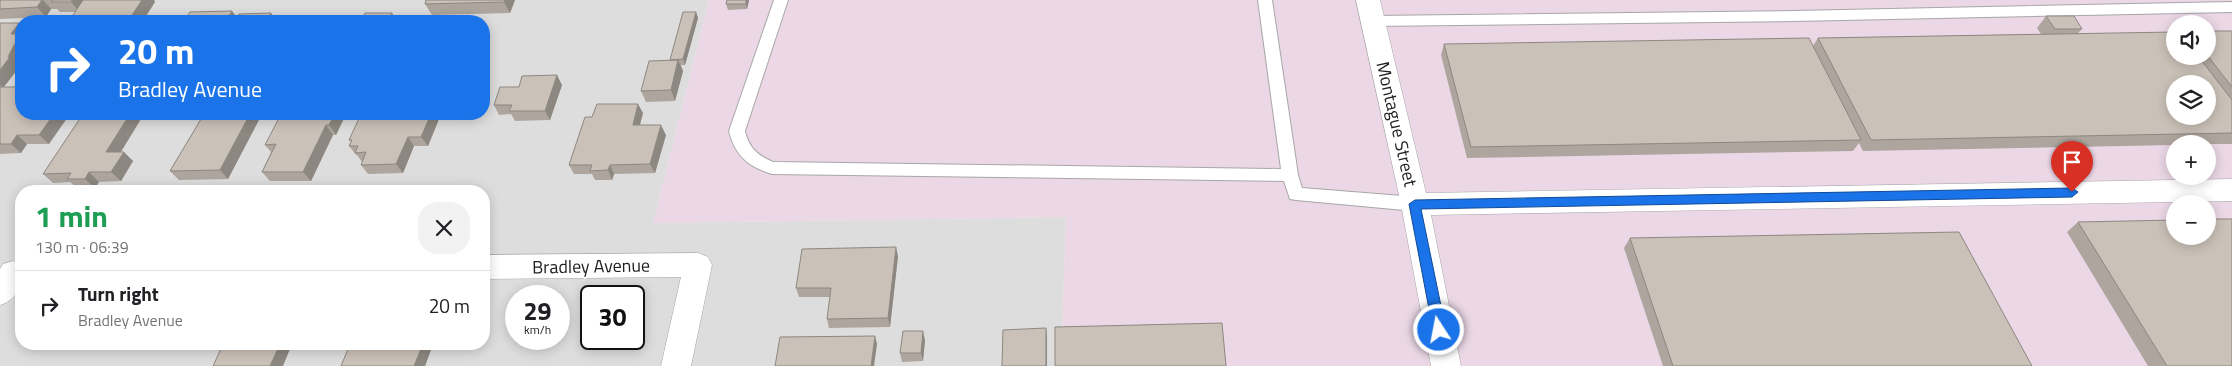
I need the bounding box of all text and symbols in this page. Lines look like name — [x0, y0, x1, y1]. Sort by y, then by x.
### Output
map controls — [2166, 15, 2216, 245]
button: sound — [2166, 15, 2216, 65]
text: 20 m — [118, 24, 194, 78]
icon: right — [35, 35, 100, 100]
street label: Montague Street — [1369, 59, 1425, 190]
text: Bradley Avenue — [118, 72, 262, 106]
button: layers — [2166, 75, 2216, 125]
button: + — [2166, 135, 2216, 185]
pin — [2051, 141, 2093, 192]
icon: arrive — [2058, 148, 2086, 176]
text: 1 min — [35, 193, 108, 239]
button: − — [2166, 195, 2216, 245]
button: close — [418, 202, 470, 254]
text: 130 m · 06:39 — [35, 235, 129, 259]
street label: Bradley Avenue — [532, 251, 650, 281]
text: Turn right — [78, 279, 159, 308]
speed limit sign: 30 — [580, 285, 645, 350]
text: 20 m — [429, 291, 470, 320]
icon: right — [35, 292, 63, 320]
text: 29 — [523, 292, 552, 330]
position arrow — [1412, 303, 1464, 355]
text: Bradley Avenue — [78, 308, 183, 332]
text: km/h — [524, 320, 551, 339]

